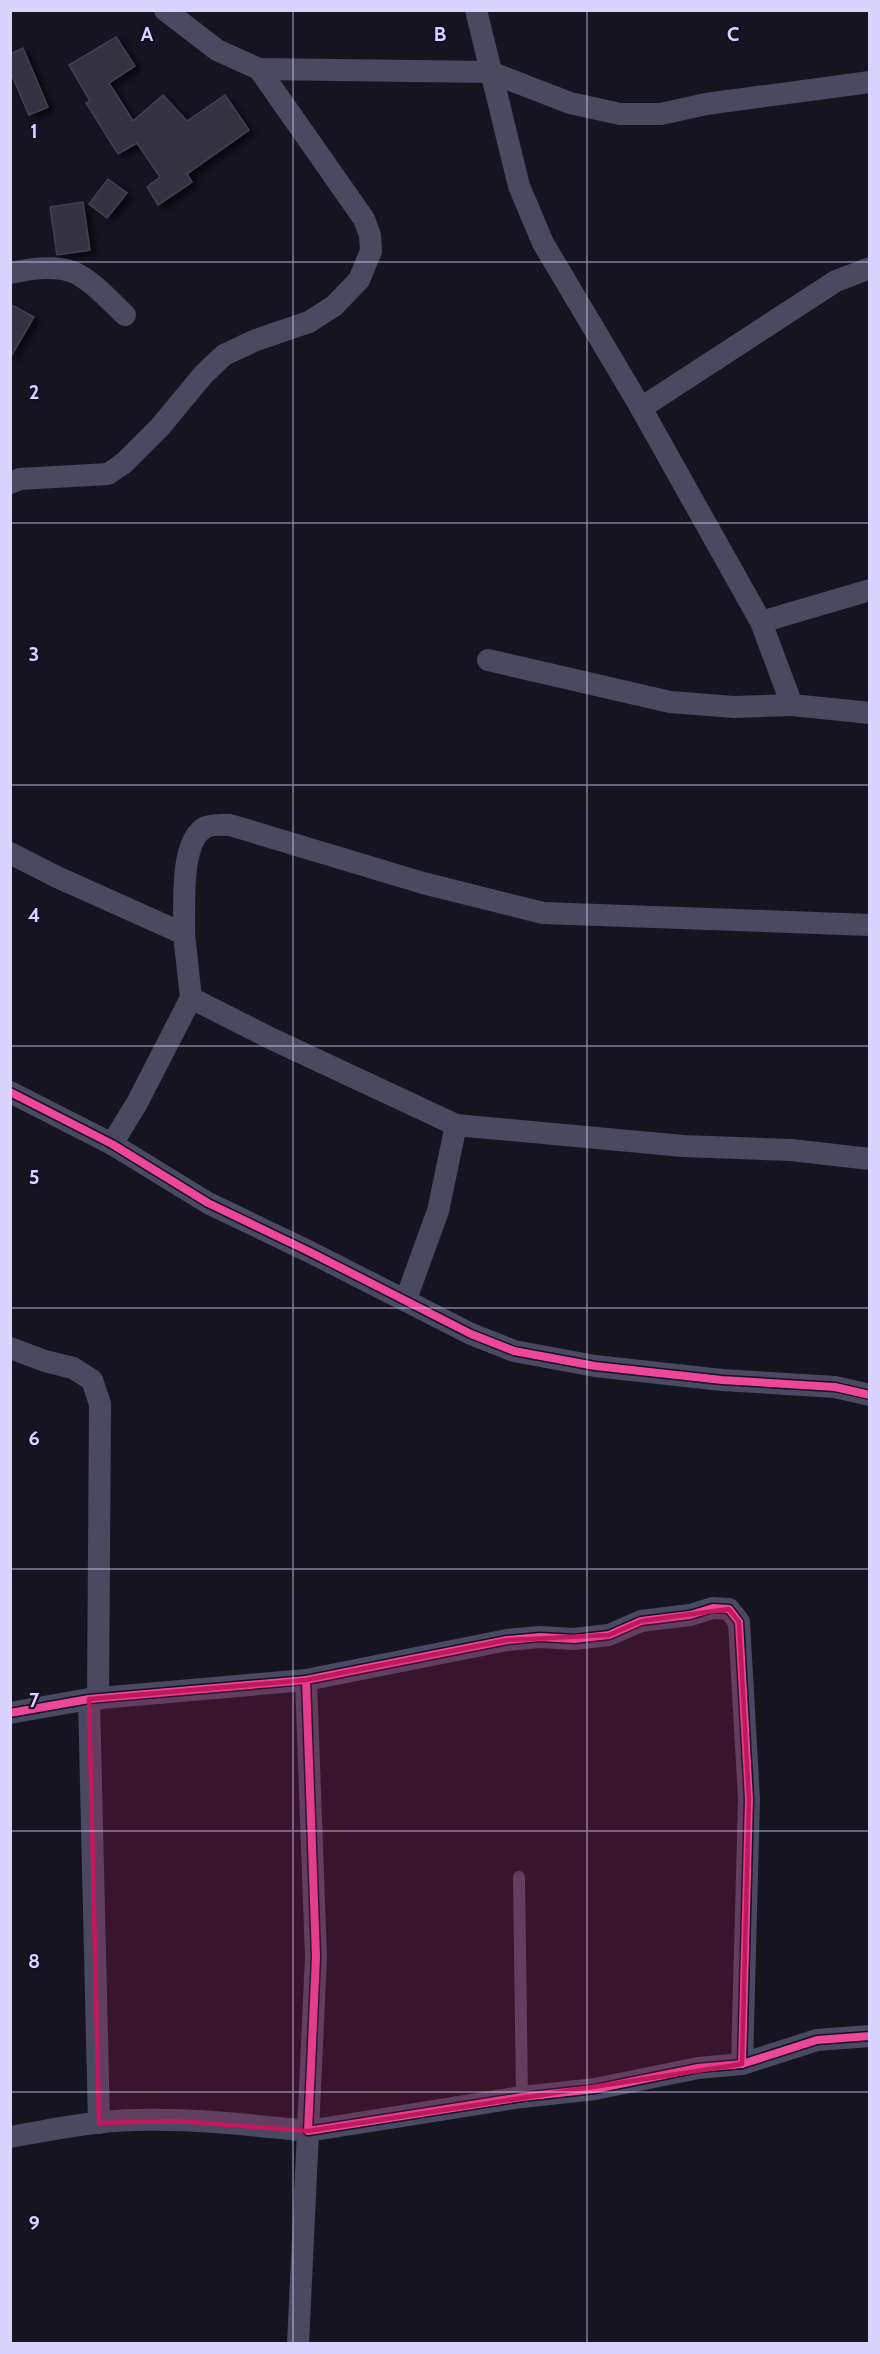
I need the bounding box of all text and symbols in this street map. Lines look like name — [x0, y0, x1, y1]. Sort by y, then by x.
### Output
text: A — [141, 22, 154, 46]
text: B — [434, 22, 446, 46]
text: C — [727, 22, 739, 46]
text: 1 — [30, 119, 38, 143]
text: 2 — [29, 380, 39, 404]
text: 3 — [29, 642, 39, 666]
text: 4 — [28, 903, 40, 927]
text: 5 — [29, 1165, 39, 1189]
text: 6 — [28, 1426, 40, 1450]
text: 7 — [29, 1688, 40, 1712]
text: 8 — [28, 1949, 40, 1973]
text: 9 — [28, 2211, 40, 2235]

